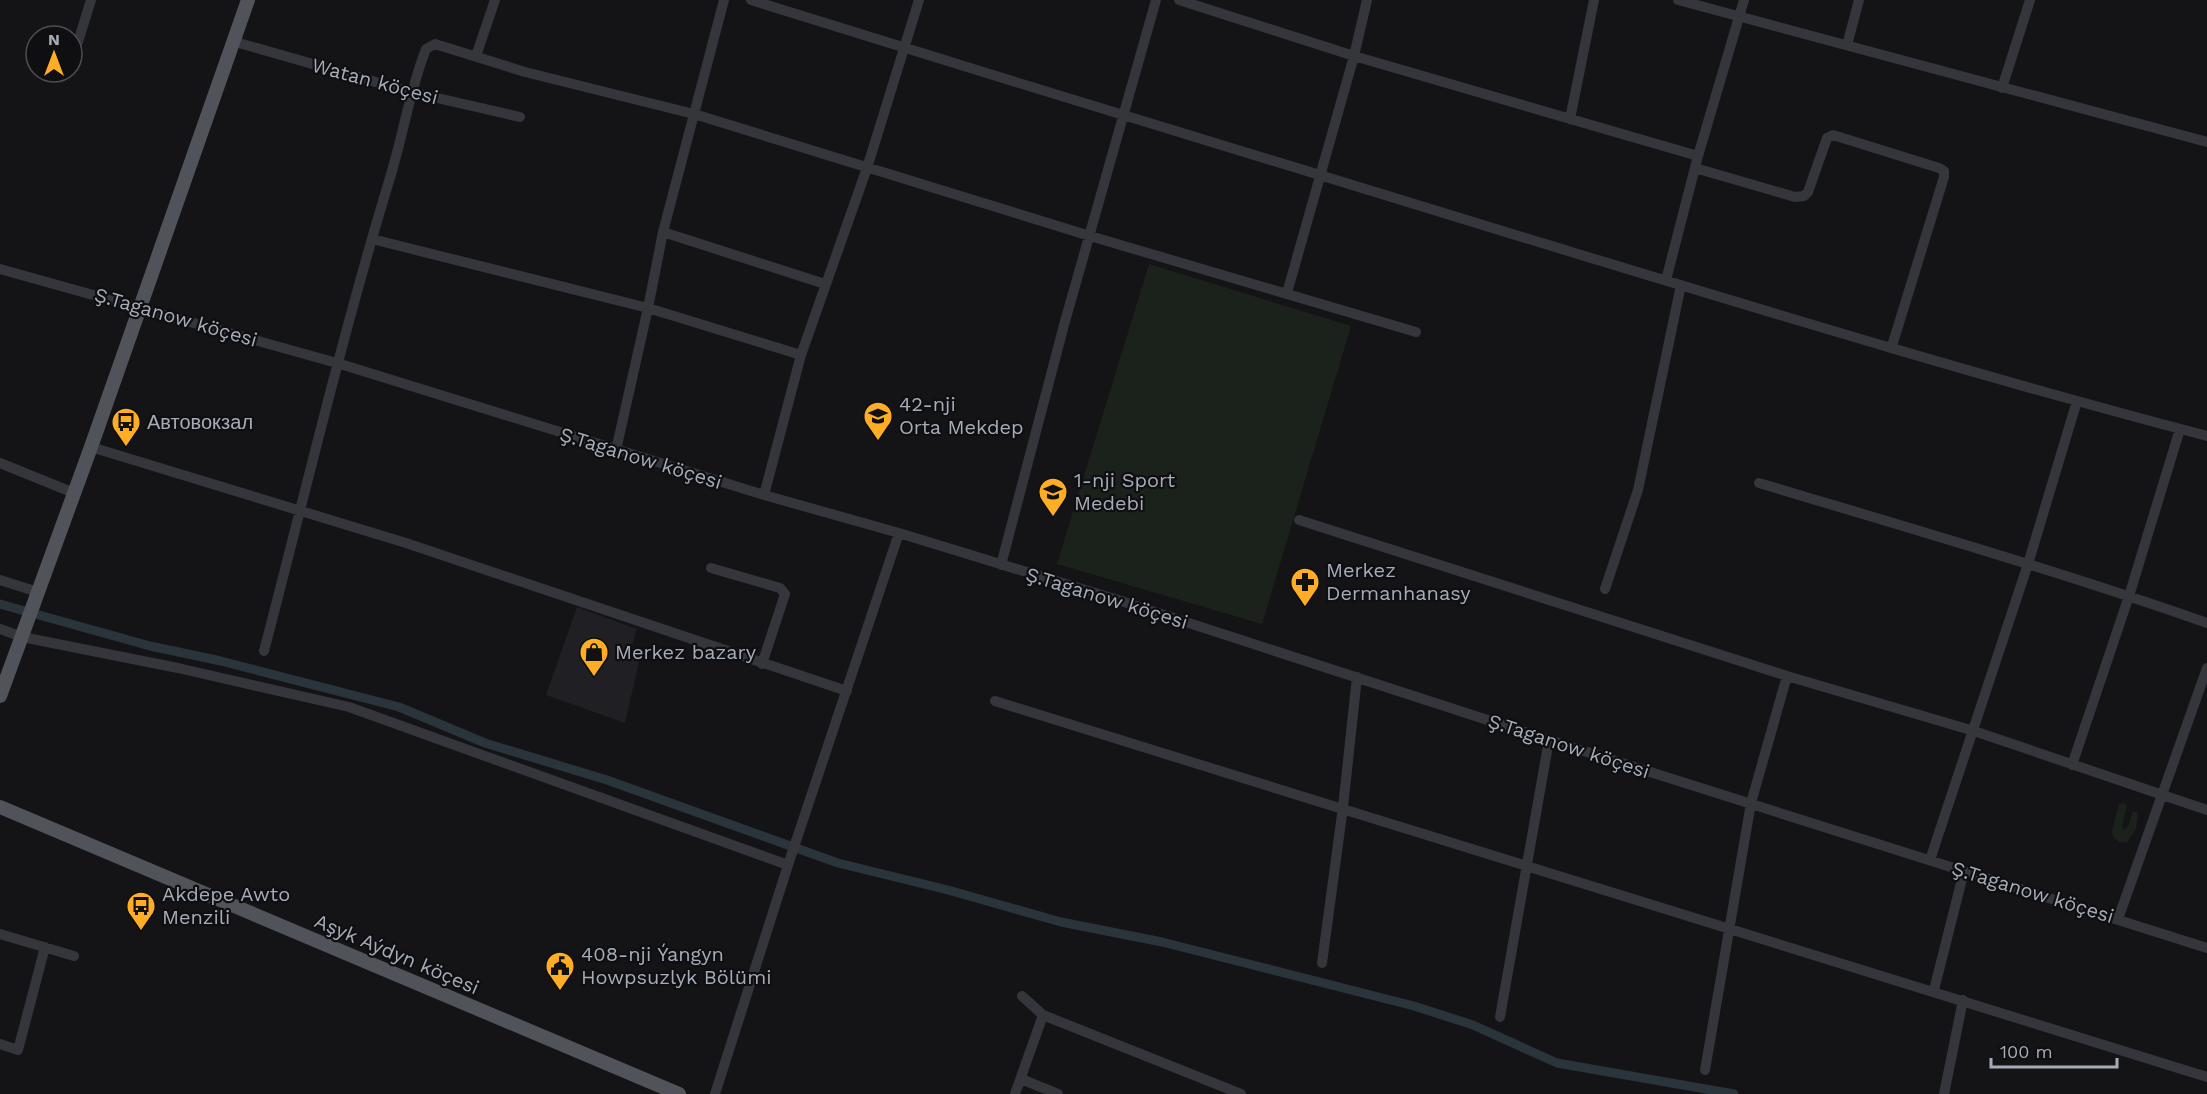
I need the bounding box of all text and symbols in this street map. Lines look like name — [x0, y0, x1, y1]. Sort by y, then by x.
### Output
north arrow — [24, 24, 84, 84]
text: N — [48, 30, 60, 49]
street label: Watan köçesi — [309, 53, 441, 109]
street label: Ş.Taganow köçesi — [92, 282, 260, 352]
place label: 42-nji Orta Mekdep — [899, 392, 1024, 439]
school or university icon: 42-nji Orta Mekdep — [862, 400, 894, 442]
bus stop icon: Автовокзал — [110, 406, 142, 448]
place label: Автовокзал — [147, 410, 253, 434]
street label: Ş.Taganow köçesi — [557, 422, 725, 494]
place label: 1-nji Sport Medebi — [1074, 468, 1176, 515]
school or university icon: 1-nji Sport Medebi — [1037, 476, 1069, 518]
place label: Merkez Dermanhanasy — [1326, 558, 1471, 605]
street label: Ş.Taganow köçesi — [1023, 562, 1191, 634]
pharmacy icon: Merkez Dermanhanasy — [1289, 566, 1321, 608]
shop icon: Merkez bazary — [578, 636, 610, 678]
place label: Merkez bazary — [615, 640, 757, 664]
street label: Ş.Taganow köçesi — [1485, 709, 1653, 783]
street label: Ş.Taganow köçesi — [1949, 856, 2117, 928]
place label: Akdepe Awto Menzili — [162, 882, 290, 929]
bus stop icon: Akdepe Awto Menzili — [125, 890, 157, 932]
street label: Aşyk Aýdyn köçesi — [311, 908, 483, 1000]
place label: 408-nji Ýangyn Howpsuzlyk Bölümi — [581, 942, 772, 989]
public building icon: 408-nji Ýangyn Howpsuzlyk Bölümi — [544, 950, 576, 992]
scale bar — [1991, 1031, 2117, 1069]
text: 100 m — [2000, 1041, 2053, 1062]

